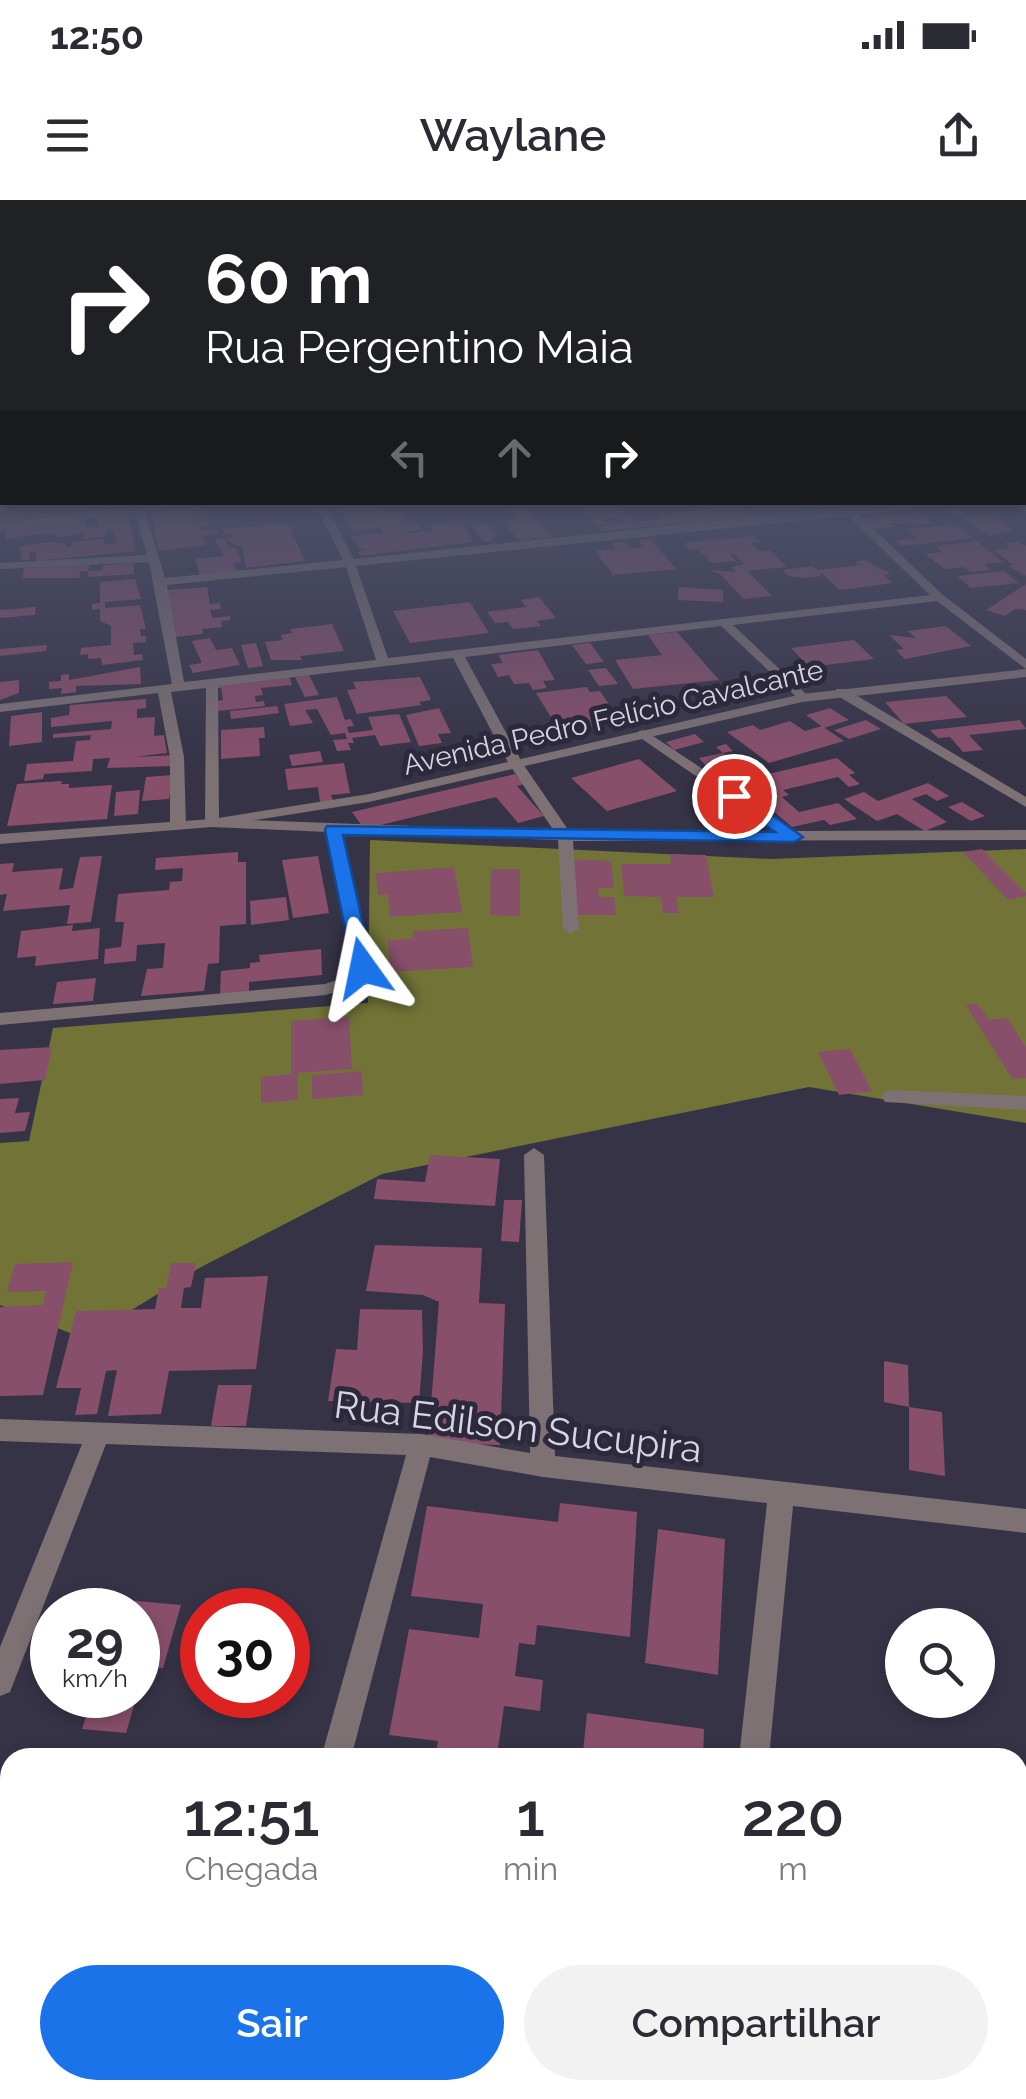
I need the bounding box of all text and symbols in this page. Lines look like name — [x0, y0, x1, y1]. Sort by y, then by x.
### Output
text: 12:50 — [50, 13, 144, 58]
icon: menu — [40, 108, 95, 163]
icon: share — [931, 108, 986, 163]
text: Waylane — [420, 109, 606, 162]
text: 60 m — [205, 237, 372, 319]
icon: right — [40, 240, 170, 370]
text: Rua Pergentino Maia — [205, 321, 634, 374]
icon: left — [382, 430, 437, 485]
icon: ahead — [487, 430, 542, 485]
icon: right — [592, 430, 647, 485]
street label: Avenida Pedro Felício Cavalcante — [400, 653, 826, 782]
pin — [692, 754, 777, 839]
icon: arrive — [707, 769, 762, 824]
position arrow — [311, 916, 415, 1020]
street label: Rua Edilson Sucupira — [332, 1382, 704, 1471]
speed limit sign: 30 — [180, 1588, 310, 1718]
map controls — [885, 1608, 995, 1718]
button: search — [885, 1608, 995, 1718]
text: 29 — [66, 1611, 124, 1670]
text: km/h — [62, 1663, 128, 1693]
text: 12:51 — [184, 1780, 319, 1850]
text: 1 — [516, 1780, 545, 1850]
text: 220 — [742, 1780, 844, 1850]
text: Chegada — [185, 1850, 319, 1887]
text: min — [503, 1850, 558, 1887]
text: m — [778, 1850, 808, 1887]
button: Sair — [40, 1965, 504, 2080]
button: Compartilhar — [524, 1965, 988, 2080]

